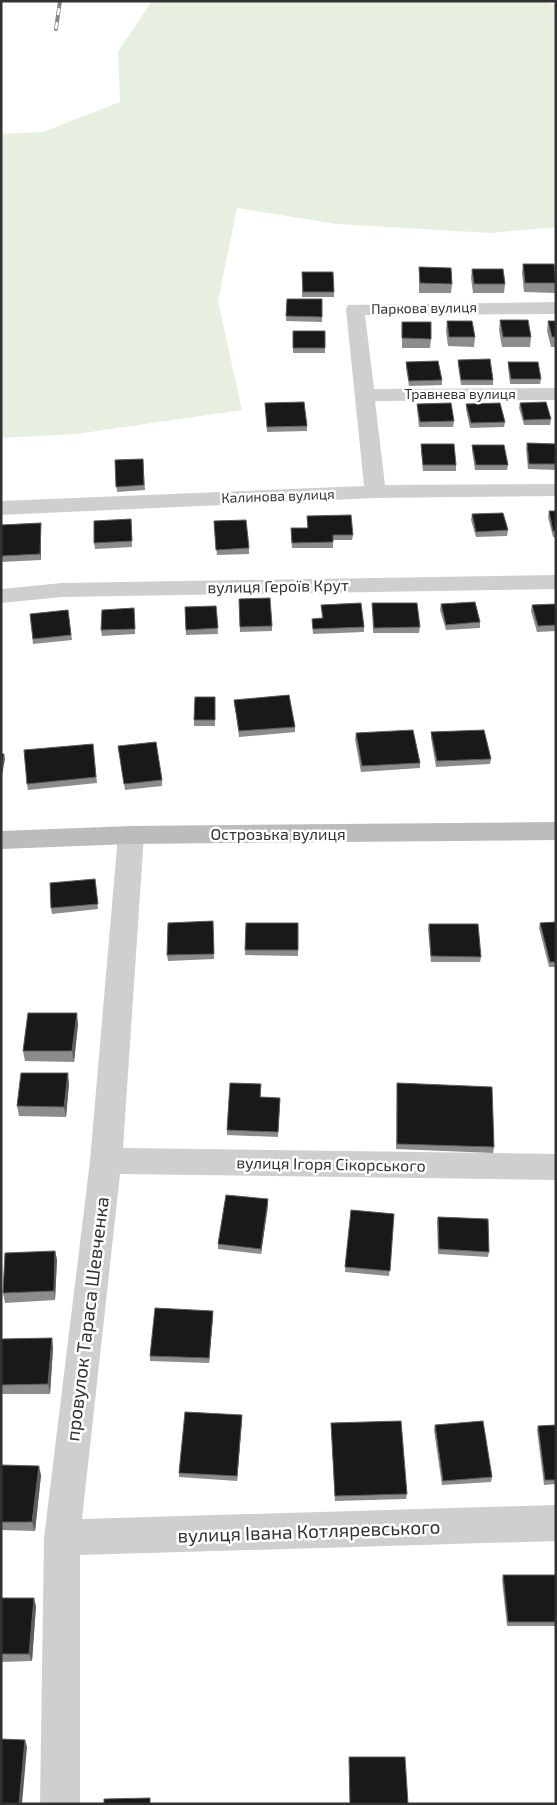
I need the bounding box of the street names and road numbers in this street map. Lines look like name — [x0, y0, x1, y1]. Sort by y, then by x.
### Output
street label: Паркова вулиця — [371, 298, 477, 317]
street label: Травнева вулиця — [404, 385, 516, 402]
street label: Калинова вулиця — [221, 485, 335, 506]
street label: вулиця Героїв Крут — [207, 575, 349, 597]
street label: Острозька вулиця — [210, 824, 346, 844]
street label: вулиця Ігоря Сікорського — [236, 1152, 426, 1176]
street label: провулок Тараса Шевченка — [60, 1195, 114, 1443]
street label: вулиця Івана Котляревського — [177, 1514, 441, 1548]

